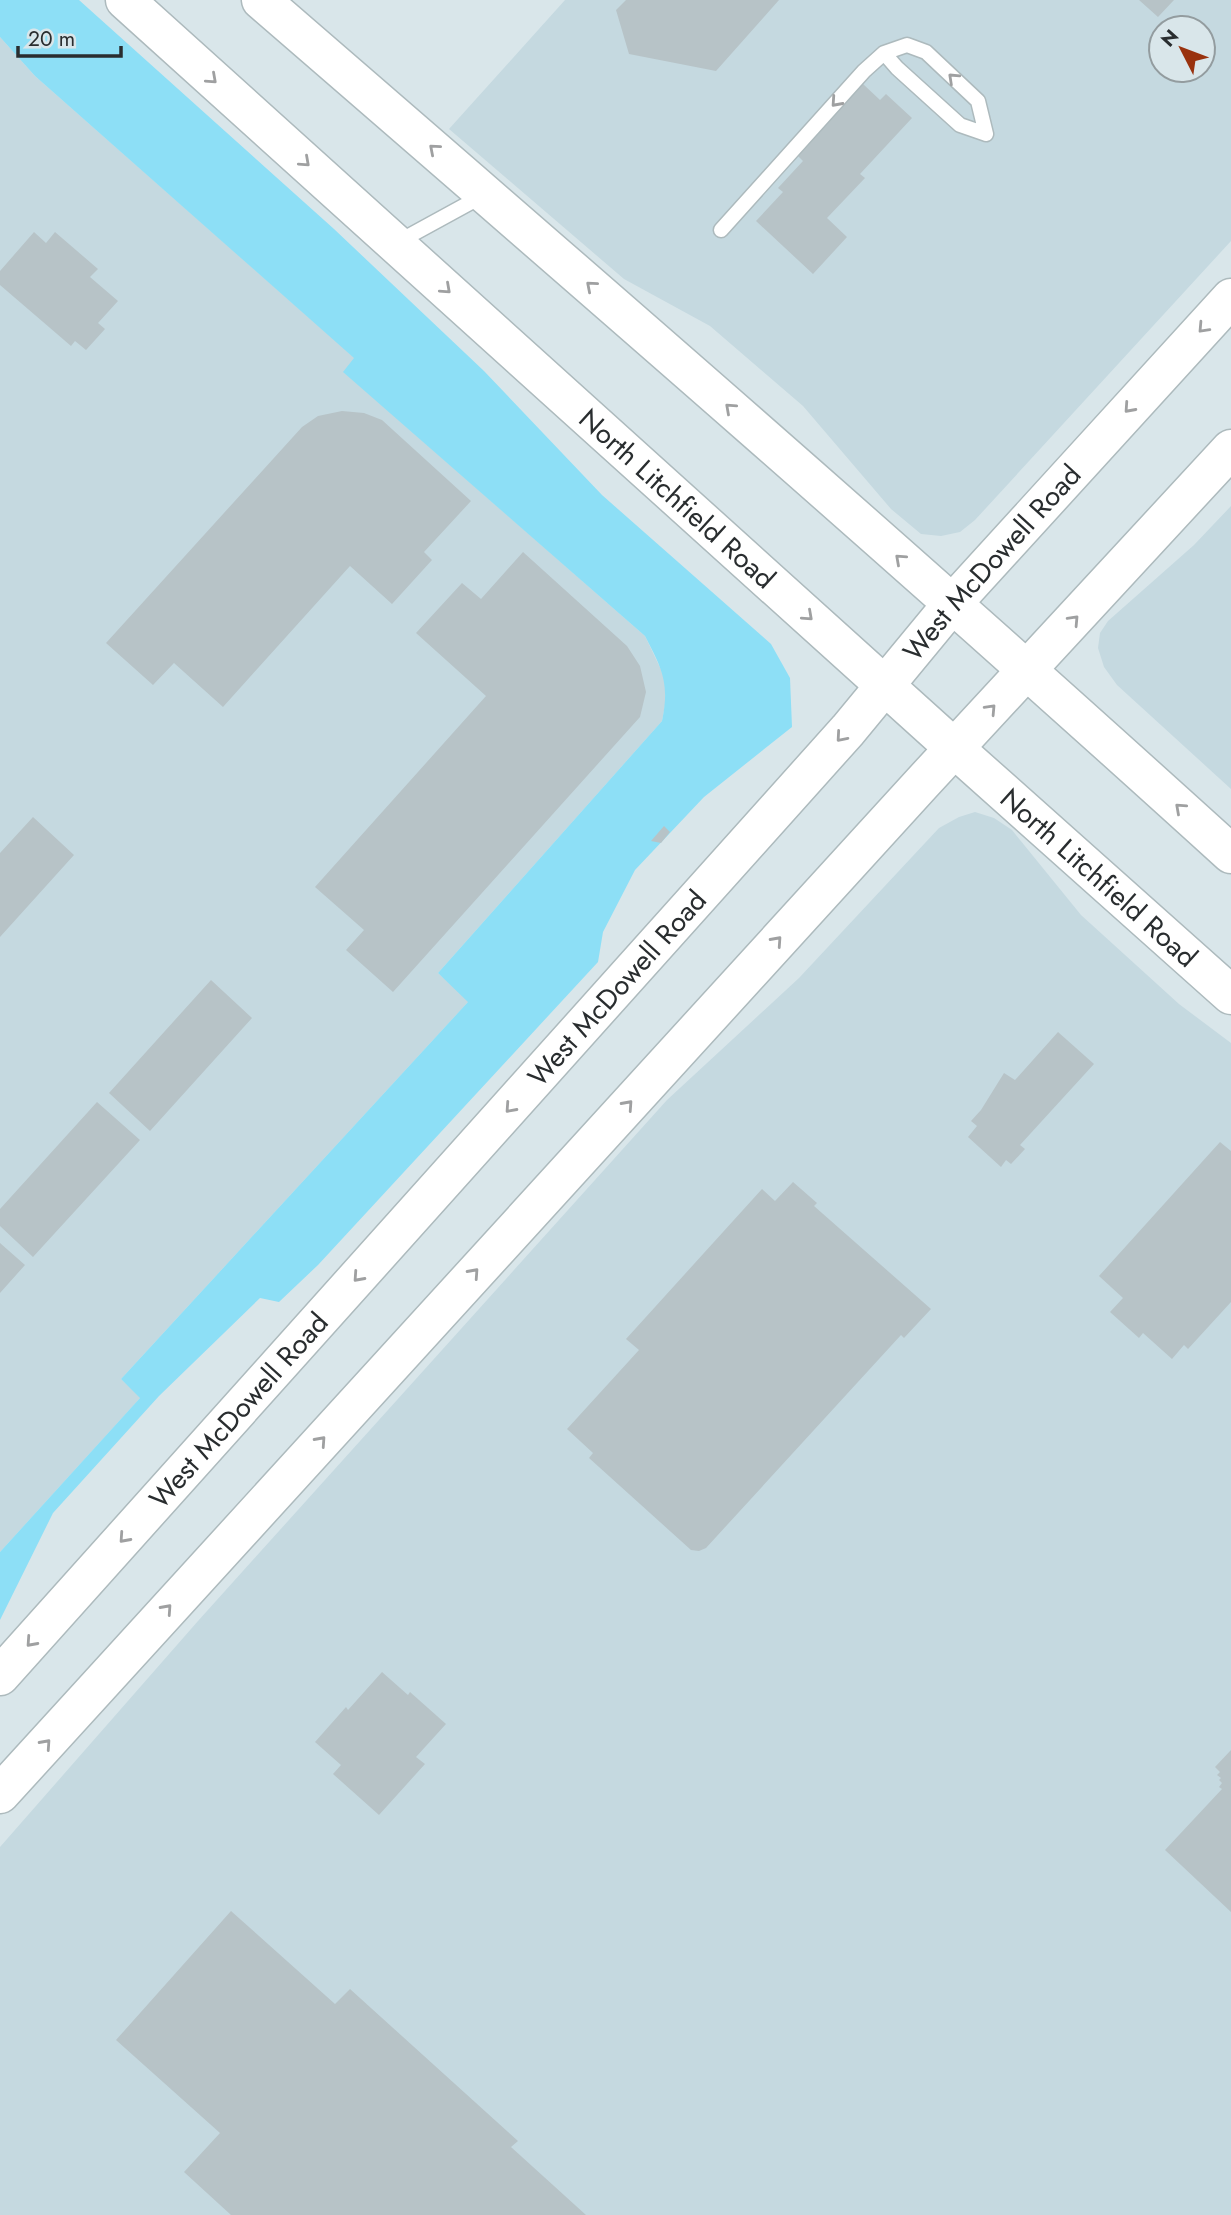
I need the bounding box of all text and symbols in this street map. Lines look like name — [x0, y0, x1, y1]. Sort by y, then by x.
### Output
scale bar — [18, 14, 121, 58]
north arrow — [1147, 14, 1217, 84]
text: N — [1155, 23, 1185, 53]
text: 20 m — [28, 24, 75, 54]
one-way arrow — [204, 70, 217, 83]
one-way arrow — [948, 73, 961, 86]
one-way arrow — [832, 94, 844, 107]
one-way arrow — [429, 145, 442, 157]
one-way arrow — [296, 154, 309, 166]
one-way arrow — [437, 281, 450, 293]
one-way arrow — [587, 282, 600, 295]
one-way arrow — [1199, 320, 1212, 333]
street label: North Litchfield Road — [570, 399, 785, 598]
one-way arrow — [1125, 400, 1138, 413]
one-way arrow — [725, 404, 738, 416]
street label: West McDowell Road — [893, 455, 1090, 670]
one-way arrow — [895, 555, 908, 567]
one-way arrow — [800, 608, 813, 620]
one-way arrow — [1065, 615, 1078, 628]
one-way arrow — [982, 704, 995, 717]
one-way arrow — [837, 729, 849, 742]
street label: North Litchfield Road — [991, 778, 1207, 977]
one-way arrow — [1176, 804, 1189, 816]
street label: West McDowell Road — [518, 881, 716, 1095]
one-way arrow — [769, 936, 781, 949]
one-way arrow — [505, 1099, 518, 1112]
one-way arrow — [619, 1100, 632, 1113]
one-way arrow — [466, 1268, 478, 1281]
one-way arrow — [354, 1269, 366, 1282]
street label: West McDowell Road — [139, 1303, 337, 1517]
one-way arrow — [312, 1436, 325, 1449]
one-way arrow — [120, 1530, 133, 1543]
one-way arrow — [159, 1604, 171, 1617]
one-way arrow — [27, 1634, 39, 1647]
one-way arrow — [37, 1739, 50, 1752]

